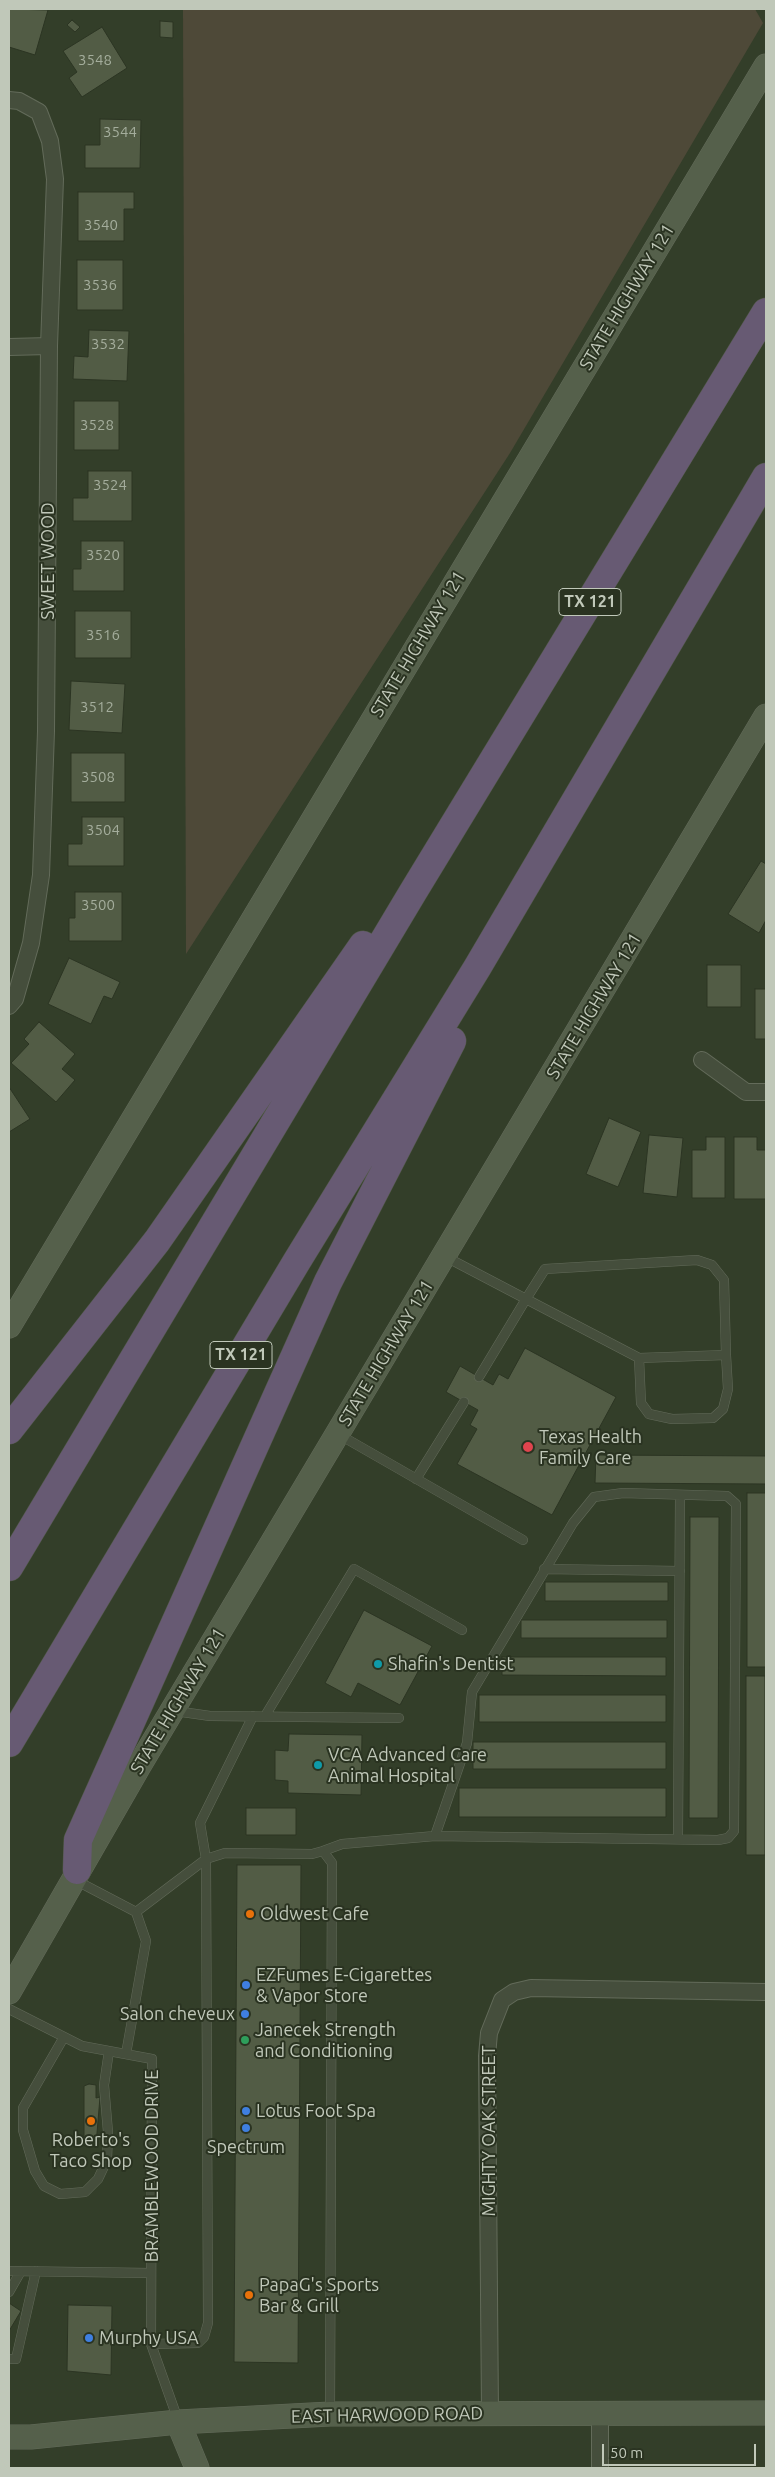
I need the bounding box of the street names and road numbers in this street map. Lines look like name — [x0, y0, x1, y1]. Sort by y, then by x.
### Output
street label: STATE HIGHWAY 121 — [575, 220, 679, 374]
street label: SWEET WOOD — [37, 502, 59, 620]
street label: STATE HIGHWAY 121 — [366, 567, 470, 721]
road number: TX 121 — [559, 588, 621, 616]
street label: STATE HIGHWAY 121 — [542, 929, 646, 1083]
street label: STATE HIGHWAY 121 — [334, 1276, 438, 1430]
road number: TX 121 — [210, 1342, 272, 1368]
street label: STATE HIGHWAY 121 — [126, 1624, 230, 1778]
street label: MIGHTY OAK STREET — [478, 2045, 500, 2217]
street label: BRAMBLEWOOD DRIVE — [141, 2070, 163, 2262]
street label: EAST HARWOOD ROAD — [291, 2403, 483, 2427]

